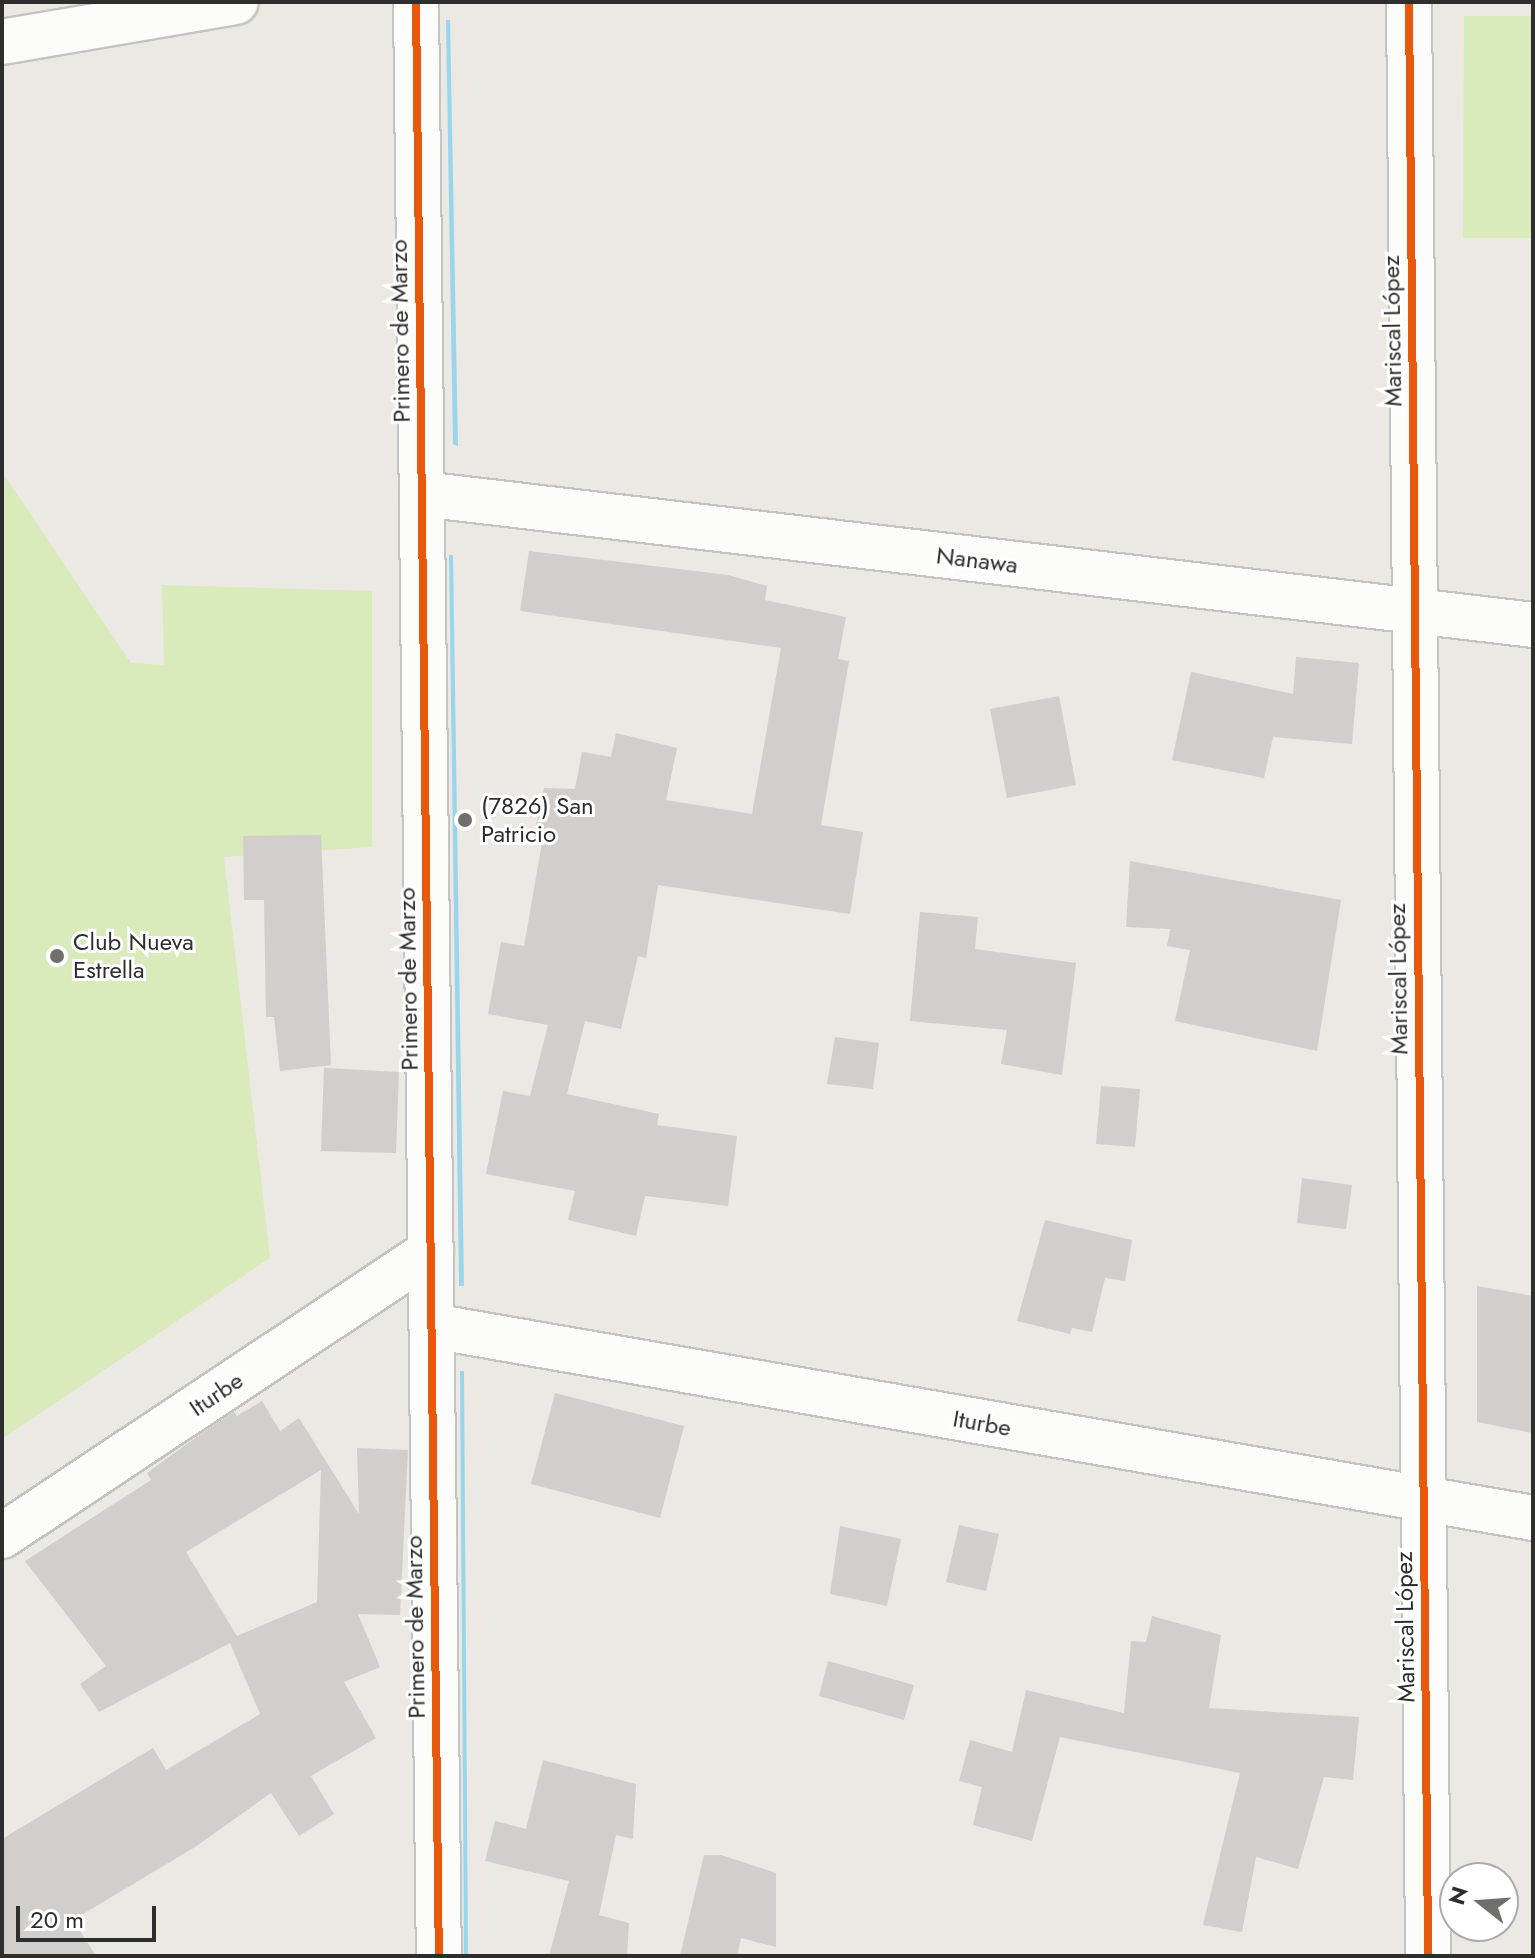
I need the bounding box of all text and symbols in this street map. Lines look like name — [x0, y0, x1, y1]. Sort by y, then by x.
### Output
street label: Primero de Marzo — [384, 239, 416, 423]
street label: Mariscal López — [1376, 255, 1408, 407]
street label: Nanawa — [935, 541, 1019, 579]
place label: (7826) San Patricio — [481, 792, 594, 848]
marker: (7826) San Patricio — [456, 811, 474, 829]
street label: Primero de Marzo — [392, 887, 424, 1071]
street label: Mariscal López — [1382, 903, 1414, 1055]
place label: Club Nueva Estrella — [73, 928, 194, 984]
marker: Club Nueva Estrella — [48, 947, 66, 965]
street label: Iturbe — [184, 1366, 248, 1422]
street label: Iturbe — [951, 1404, 1013, 1442]
street label: Primero de Marzo — [399, 1535, 431, 1719]
street label: Mariscal López — [1389, 1551, 1421, 1703]
north arrow — [1439, 1862, 1519, 1942]
text: N — [1440, 1883, 1476, 1909]
scale bar — [20, 1890, 160, 1940]
text: 20 m — [30, 1902, 84, 1937]

